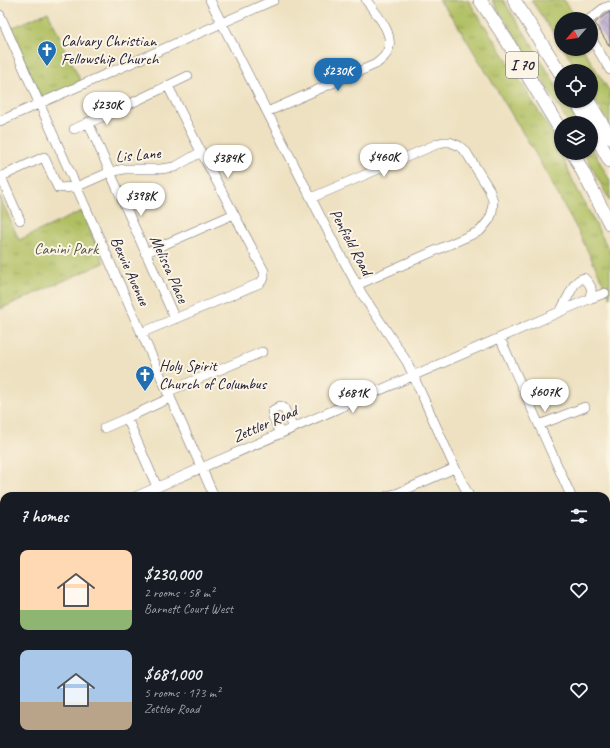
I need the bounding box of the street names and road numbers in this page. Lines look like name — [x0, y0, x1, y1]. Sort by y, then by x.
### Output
road number: I 70 — [506, 52, 538, 78]
street label: Lis Lane — [115, 143, 163, 167]
street label: Penfield Road — [325, 205, 378, 281]
street label: Melissa Place — [145, 232, 194, 308]
street label: Bexvie Avenue — [106, 233, 155, 310]
street label: Zettler Road — [230, 400, 303, 447]

